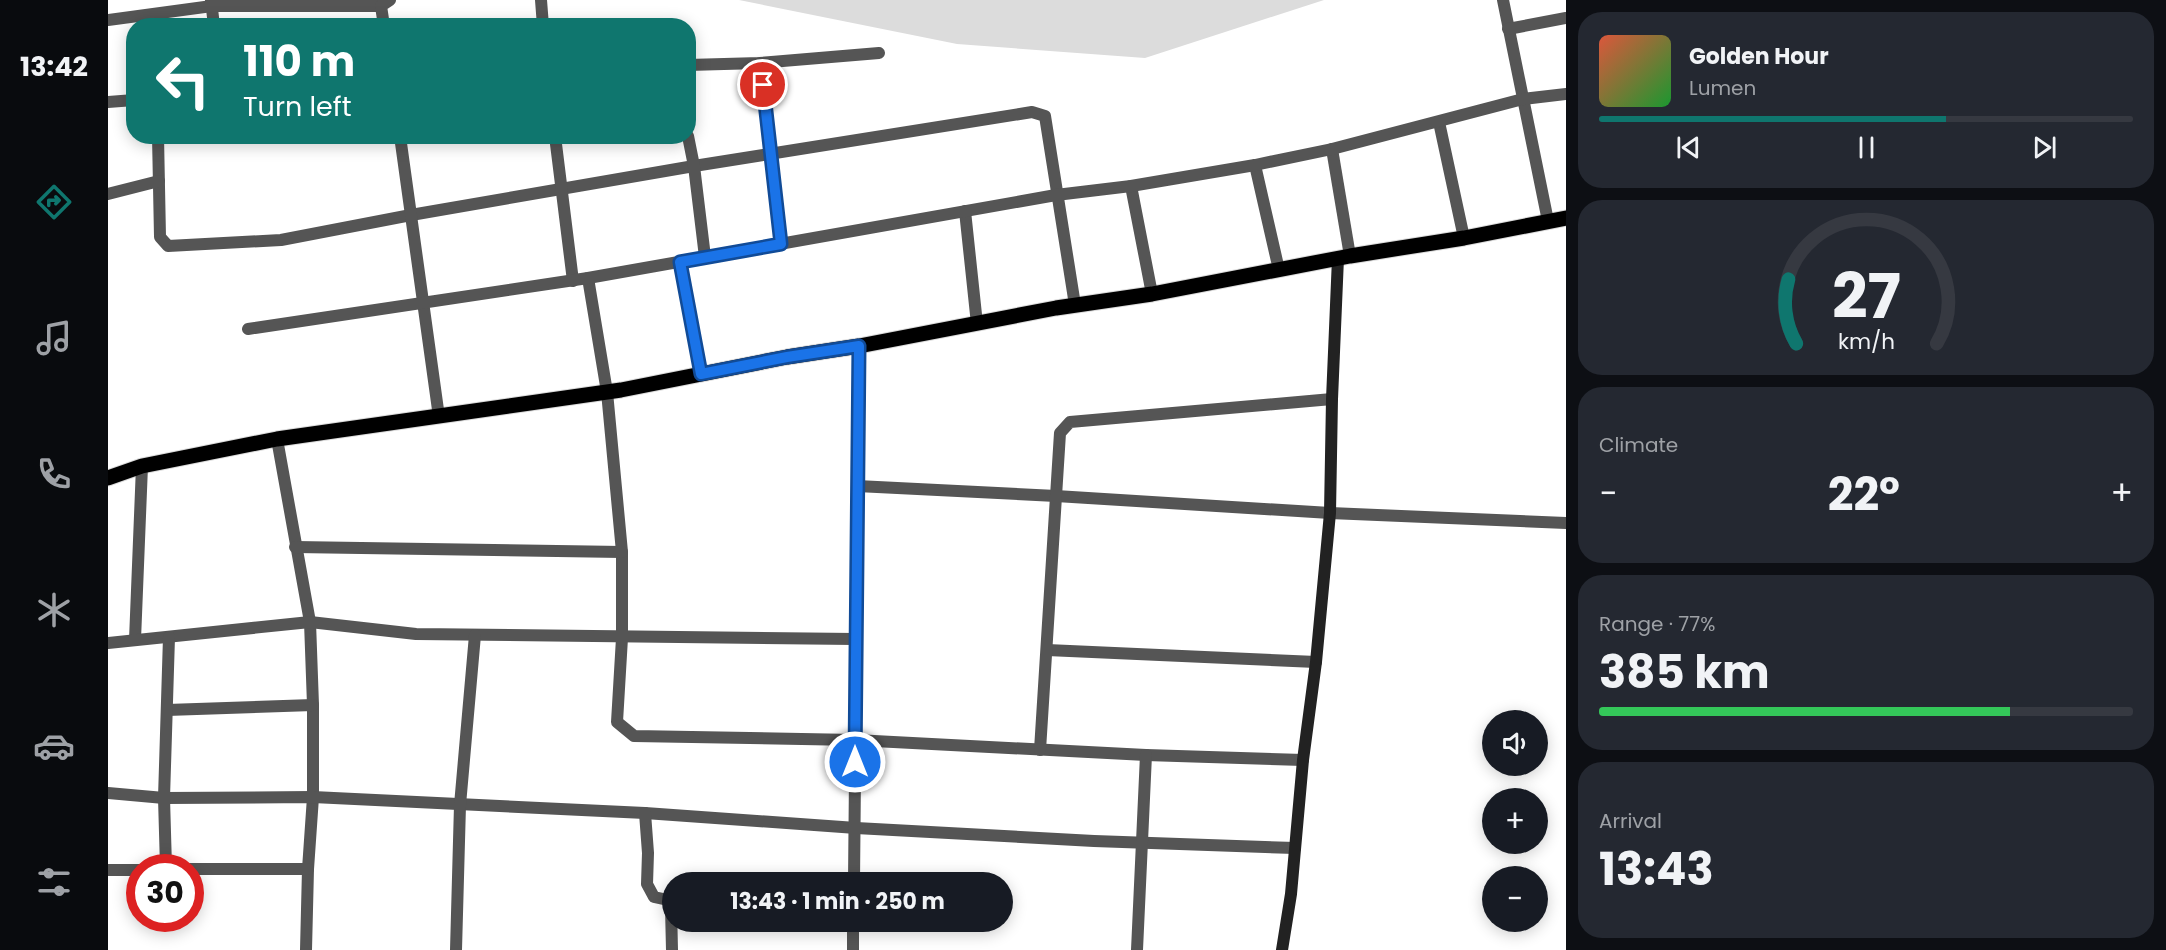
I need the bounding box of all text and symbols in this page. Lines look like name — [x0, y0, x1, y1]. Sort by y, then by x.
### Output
text: 110 m — [243, 32, 355, 91]
text: Golden Hour — [1689, 41, 1829, 72]
icon: left — [144, 42, 222, 120]
text: 13:42 — [20, 48, 88, 85]
pin — [737, 59, 788, 110]
icon: arrive — [746, 68, 779, 101]
text: Lumen — [1689, 74, 1756, 102]
text: Turn left — [243, 88, 352, 125]
icon: previous — [1672, 131, 1705, 164]
icon: pause — [1850, 131, 1883, 164]
icon: next — [2028, 131, 2061, 164]
icon: directions — [33, 181, 75, 223]
text: 27 — [1831, 253, 1901, 341]
icon: music — [33, 317, 75, 359]
text: km/h — [1837, 327, 1895, 358]
text: Climate — [1599, 431, 1678, 459]
icon: phone — [33, 453, 75, 495]
text: 22° — [1828, 463, 1900, 526]
text: − — [1599, 470, 1617, 517]
text: + — [2110, 470, 2133, 517]
icon: climate — [33, 589, 75, 631]
text: Range · 77% — [1599, 610, 1715, 638]
text: 385 km — [1599, 641, 1770, 704]
map controls — [1482, 710, 1548, 932]
button: sound — [1482, 710, 1548, 776]
icon: car — [33, 725, 75, 767]
position arrow — [823, 730, 887, 794]
button: + — [1482, 788, 1548, 854]
text: Arrival — [1599, 807, 1662, 835]
text: 13:43 — [1599, 838, 1714, 901]
speed limit sign: 30 — [126, 854, 204, 932]
icon: filters — [33, 861, 75, 903]
button: − — [1482, 866, 1548, 932]
text: 13:43 · 1 min · 250 m — [730, 886, 945, 917]

